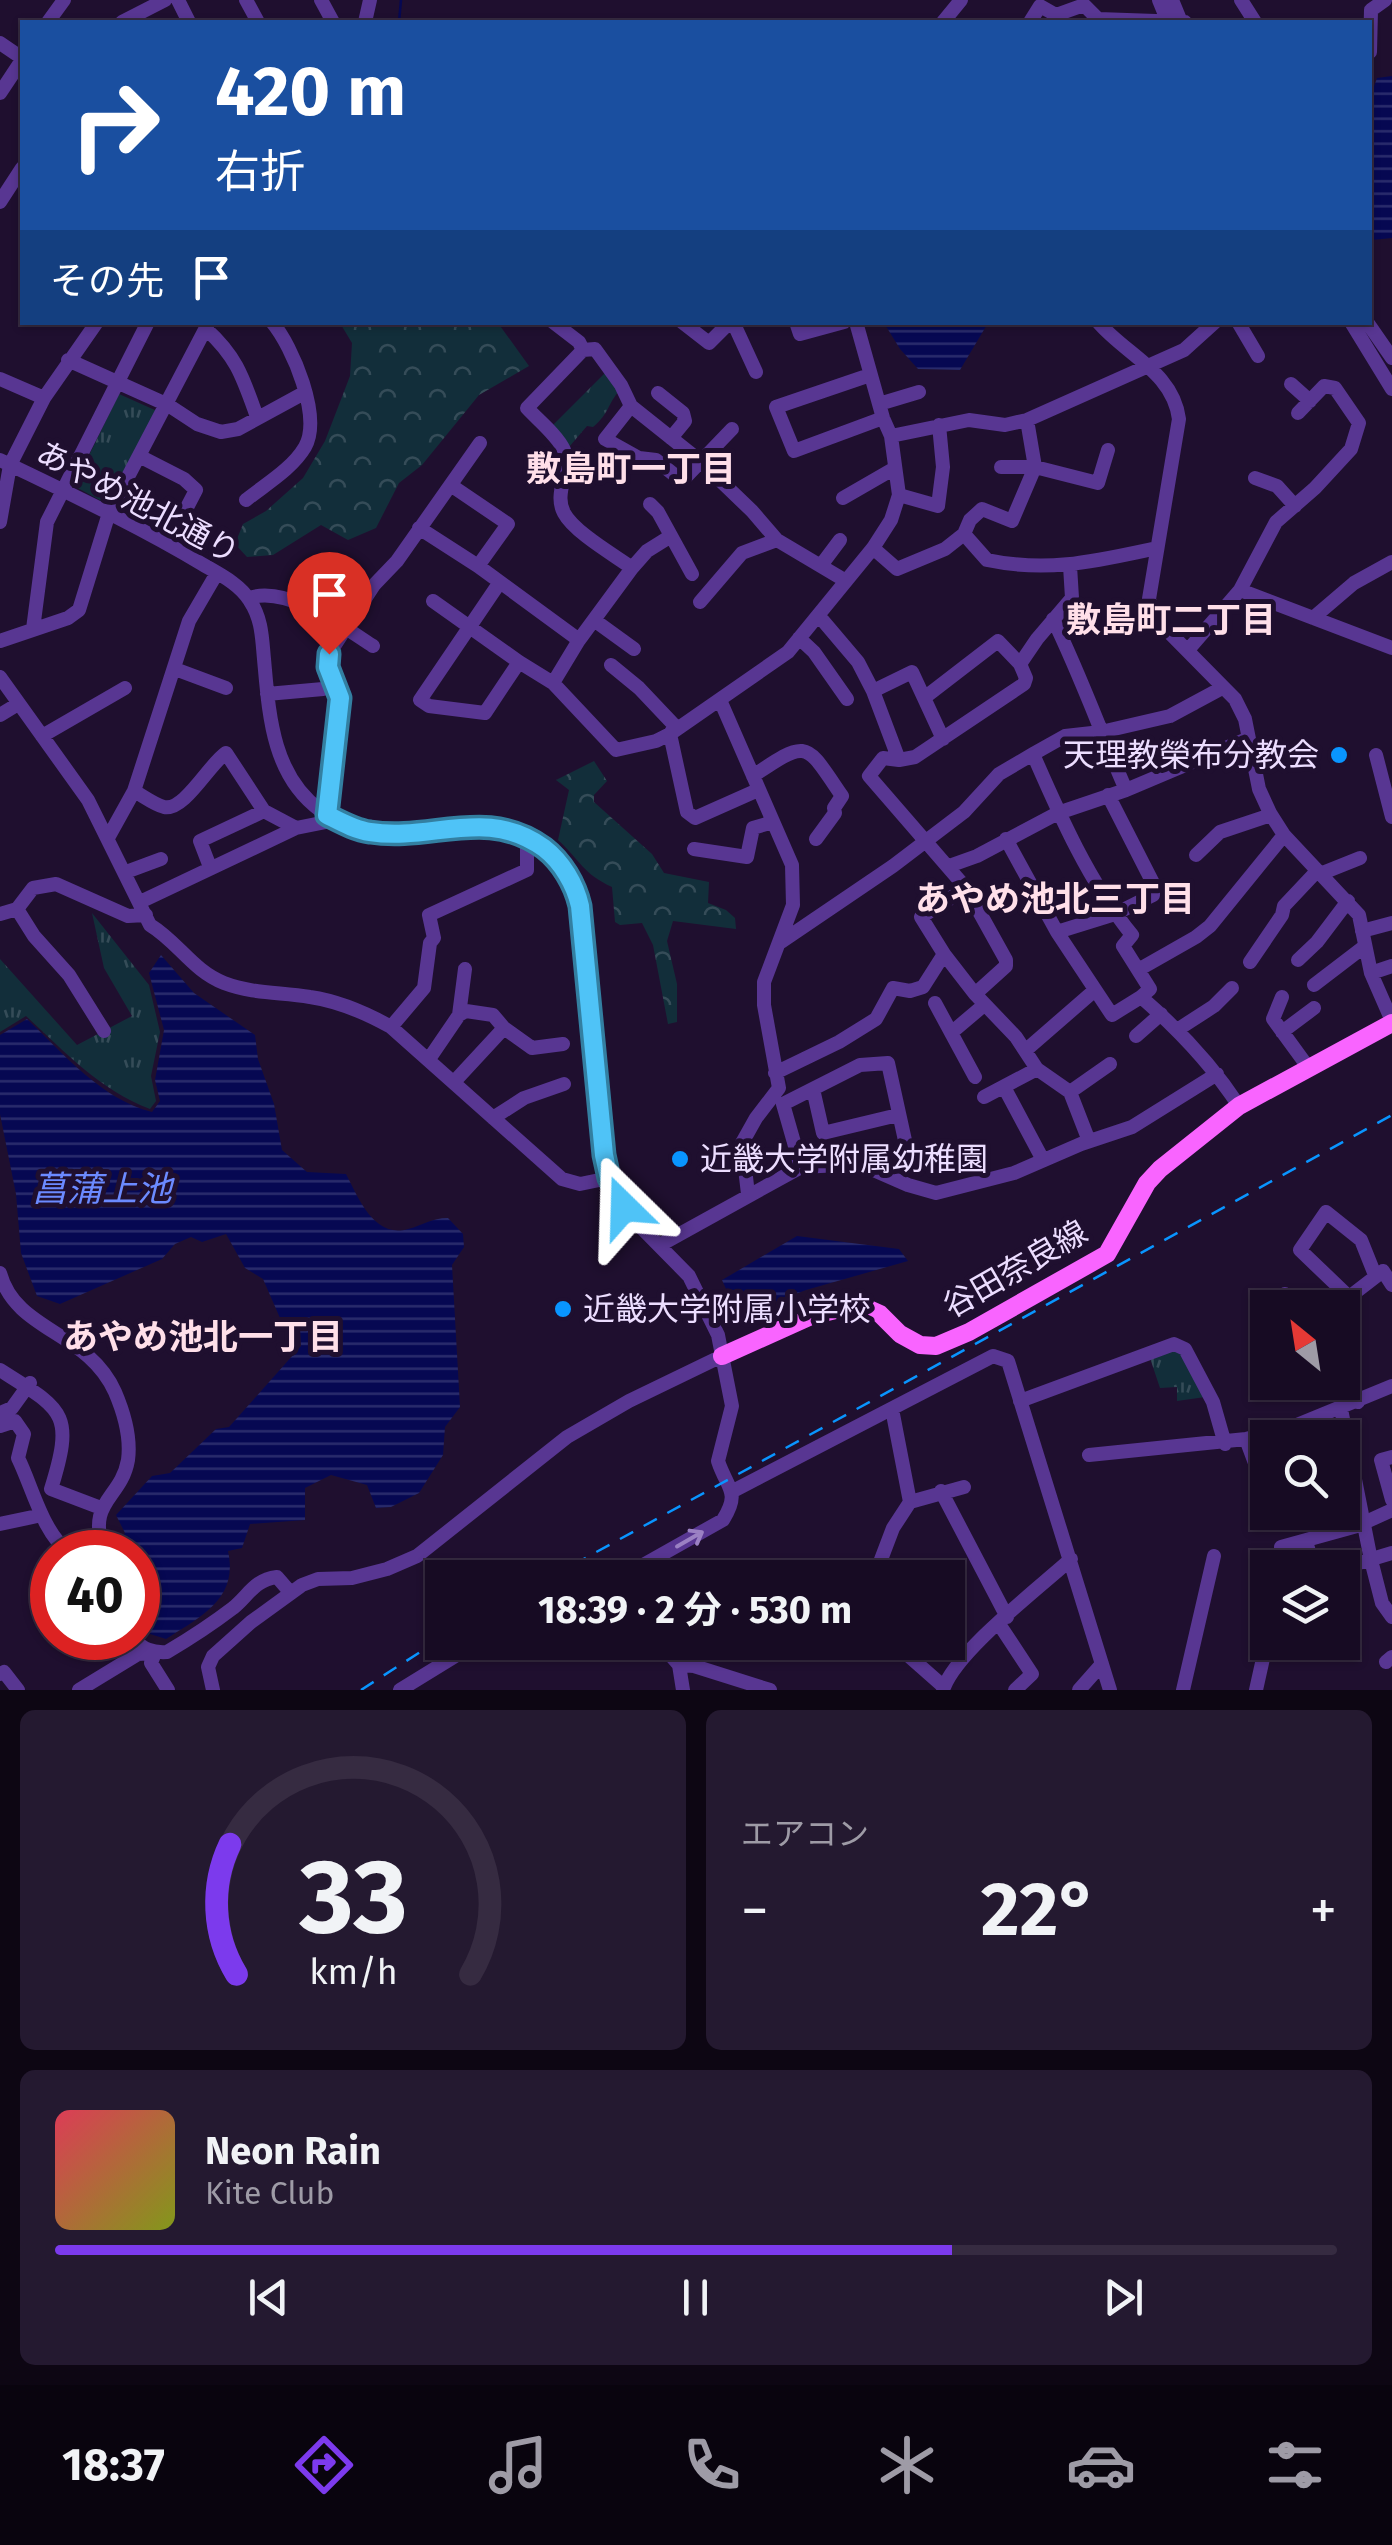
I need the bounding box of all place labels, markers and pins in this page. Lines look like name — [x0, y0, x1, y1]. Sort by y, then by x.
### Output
pin — [287, 552, 372, 655]
place label: 天理教榮布分教会 — [1063, 736, 1319, 774]
marker: 天理教榮布分教会 — [1328, 744, 1350, 766]
place label: 近畿大学附属幼稚園 — [700, 1140, 988, 1178]
marker: 近畿大学附属幼稚園 — [669, 1148, 691, 1170]
place label: 近畿大学附属小学校 — [583, 1290, 871, 1328]
marker: 近畿大学附属小学校 — [552, 1298, 574, 1320]

